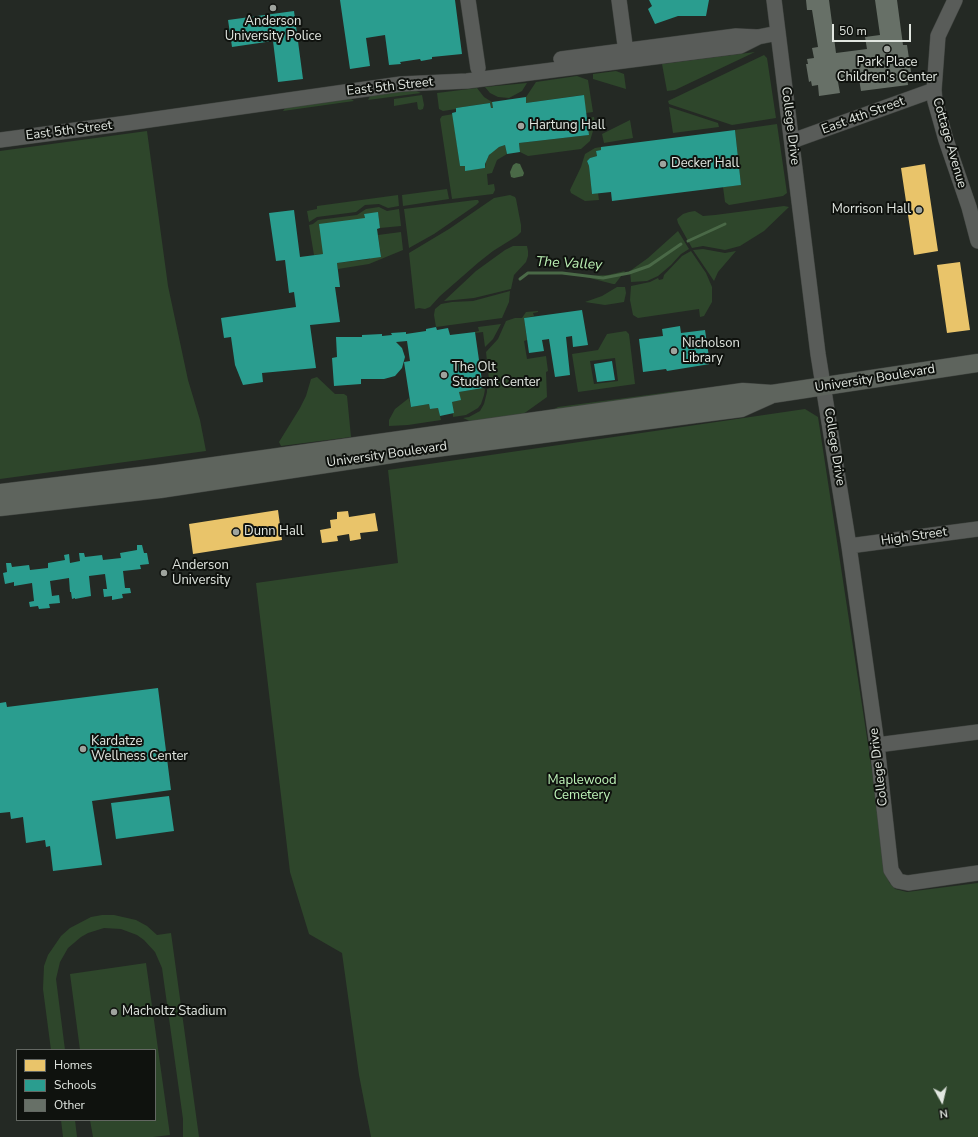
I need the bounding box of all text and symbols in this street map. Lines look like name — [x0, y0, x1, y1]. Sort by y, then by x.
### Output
marker: Anderson University Police — [268, 3, 278, 13]
place label: Anderson University Police — [225, 14, 321, 45]
scale bar — [834, 16, 913, 42]
text: 50 m — [839, 23, 867, 39]
marker: Park Place Children's Center — [882, 44, 892, 54]
place label: Park Place Children's Center — [837, 55, 937, 86]
street label: East 5th Street — [346, 75, 434, 99]
street label: College Drive — [777, 86, 803, 166]
street label: East 4th Street — [819, 94, 907, 138]
street label: Cottage Avenue — [929, 96, 969, 190]
street label: East 5th Street — [25, 118, 113, 144]
place label: Hartung Hall — [529, 118, 605, 134]
marker: Hartung Hall — [516, 121, 526, 131]
place label: Decker Hall — [671, 156, 739, 172]
marker: Decker Hall — [658, 159, 668, 169]
place label: Morrison Hall — [832, 202, 911, 218]
marker: Morrison Hall — [914, 205, 924, 215]
water label: The Valley — [535, 254, 603, 274]
place label: Nicholson Library — [682, 336, 740, 367]
marker: Nicholson Library — [669, 346, 679, 356]
place label: The Olt Student Center — [452, 360, 540, 391]
street label: University Boulevard — [814, 362, 936, 396]
marker: The Olt Student Center — [439, 370, 449, 380]
street label: College Drive — [820, 407, 848, 487]
street label: University Boulevard — [326, 439, 448, 471]
place label: Dunn Hall — [244, 524, 304, 540]
street label: High Street — [880, 525, 948, 549]
marker: Dunn Hall — [231, 527, 241, 537]
place label: Anderson University — [172, 558, 231, 589]
marker: Anderson University — [159, 568, 169, 578]
street label: College Drive — [866, 727, 892, 807]
place label: Kardatze Wellness Center — [91, 734, 188, 765]
marker: Kardatze Wellness Center — [78, 744, 88, 754]
park label: Maplewood Cemetery — [547, 773, 617, 804]
place label: Macholtz Stadium — [122, 1004, 227, 1020]
marker: Macholtz Stadium — [109, 1007, 119, 1017]
legend — [16, 1049, 156, 1121]
text: Homes — [54, 1057, 92, 1073]
text: Schools — [54, 1077, 96, 1093]
north arrow — [922, 1081, 962, 1121]
text: Other — [54, 1097, 85, 1113]
text: N — [939, 1105, 949, 1121]

